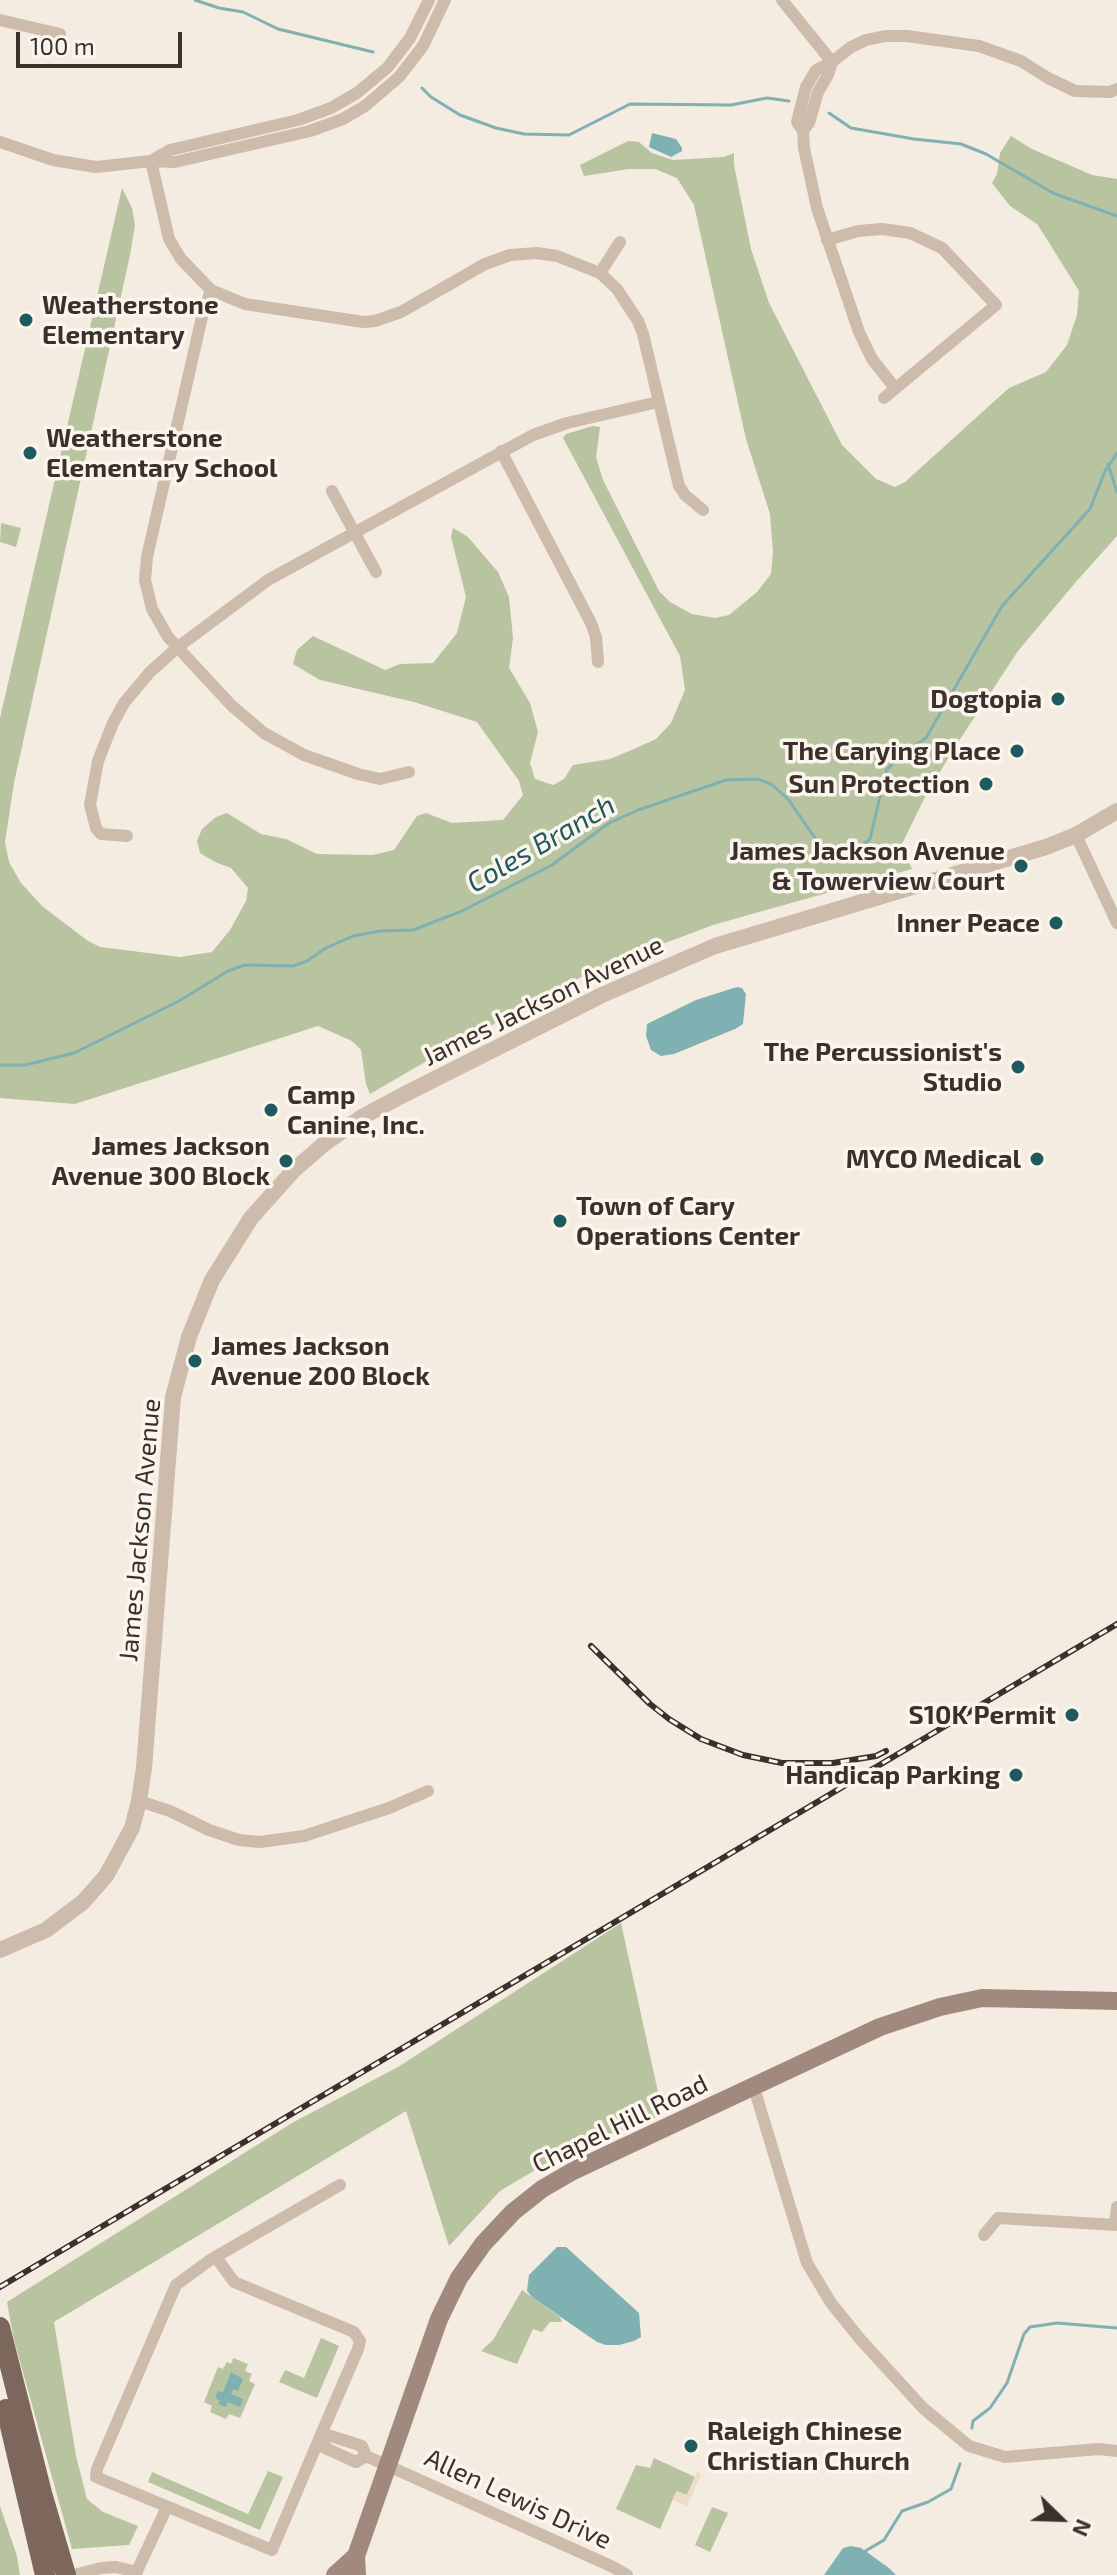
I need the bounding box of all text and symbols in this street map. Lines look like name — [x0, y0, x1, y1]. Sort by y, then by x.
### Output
scale bar — [20, 16, 186, 66]
text: 100 m — [30, 31, 95, 60]
place label: Weatherstone Elementary — [42, 289, 219, 350]
marker: Weatherstone Elementary — [17, 311, 35, 329]
place label: Weatherstone Elementary School — [46, 422, 278, 484]
marker: Weatherstone Elementary School — [21, 444, 39, 462]
place label: Dogtopia — [930, 683, 1042, 715]
marker: Dogtopia — [1049, 690, 1067, 708]
place label: The Carying Place — [783, 735, 1001, 767]
marker: The Carying Place — [1008, 742, 1026, 760]
place label: Sun Protection — [789, 768, 970, 800]
marker: Sun Protection — [977, 775, 995, 793]
water label: Coles Branch — [461, 788, 621, 900]
place label: James Jackson Avenue & Towerview Court — [730, 835, 1005, 896]
marker: James Jackson Avenue & Towerview Court — [1012, 857, 1030, 875]
place label: Inner Peace — [897, 907, 1040, 939]
marker: Inner Peace — [1047, 914, 1065, 932]
street label: James Jackson Avenue — [418, 929, 668, 1073]
place label: The Percussionist's Studio — [764, 1036, 1002, 1098]
marker: The Percussionist's Studio — [1009, 1058, 1027, 1076]
place label: Camp Canine, Inc. — [287, 1079, 425, 1140]
marker: Camp Canine, Inc. — [262, 1101, 280, 1119]
place label: James Jackson Avenue 300 Block — [52, 1130, 270, 1192]
place label: MYCO Medical — [846, 1143, 1021, 1175]
marker: MYCO Medical — [1028, 1150, 1046, 1168]
marker: James Jackson Avenue 300 Block — [277, 1152, 295, 1170]
place label: Town of Cary Operations Center — [576, 1190, 800, 1252]
marker: Town of Cary Operations Center — [551, 1212, 569, 1230]
place label: James Jackson Avenue 200 Block — [211, 1330, 430, 1392]
marker: James Jackson Avenue 200 Block — [186, 1352, 204, 1370]
street label: James Jackson Avenue — [113, 1397, 167, 1663]
place label: S10K Permit — [909, 1699, 1056, 1731]
marker: S10K Permit — [1063, 1706, 1081, 1724]
place label: Handicap Parking — [785, 1759, 1000, 1791]
marker: Handicap Parking — [1007, 1766, 1025, 1784]
street label: Chapel Hill Road — [527, 2068, 713, 2180]
place label: Raleigh Chinese Christian Church — [707, 2415, 910, 2476]
marker: Raleigh Chinese Christian Church — [682, 2437, 700, 2455]
street label: Allen Lewis Drive — [420, 2442, 616, 2556]
north arrow — [1021, 2479, 1101, 2559]
text: N — [1068, 2516, 1098, 2541]

